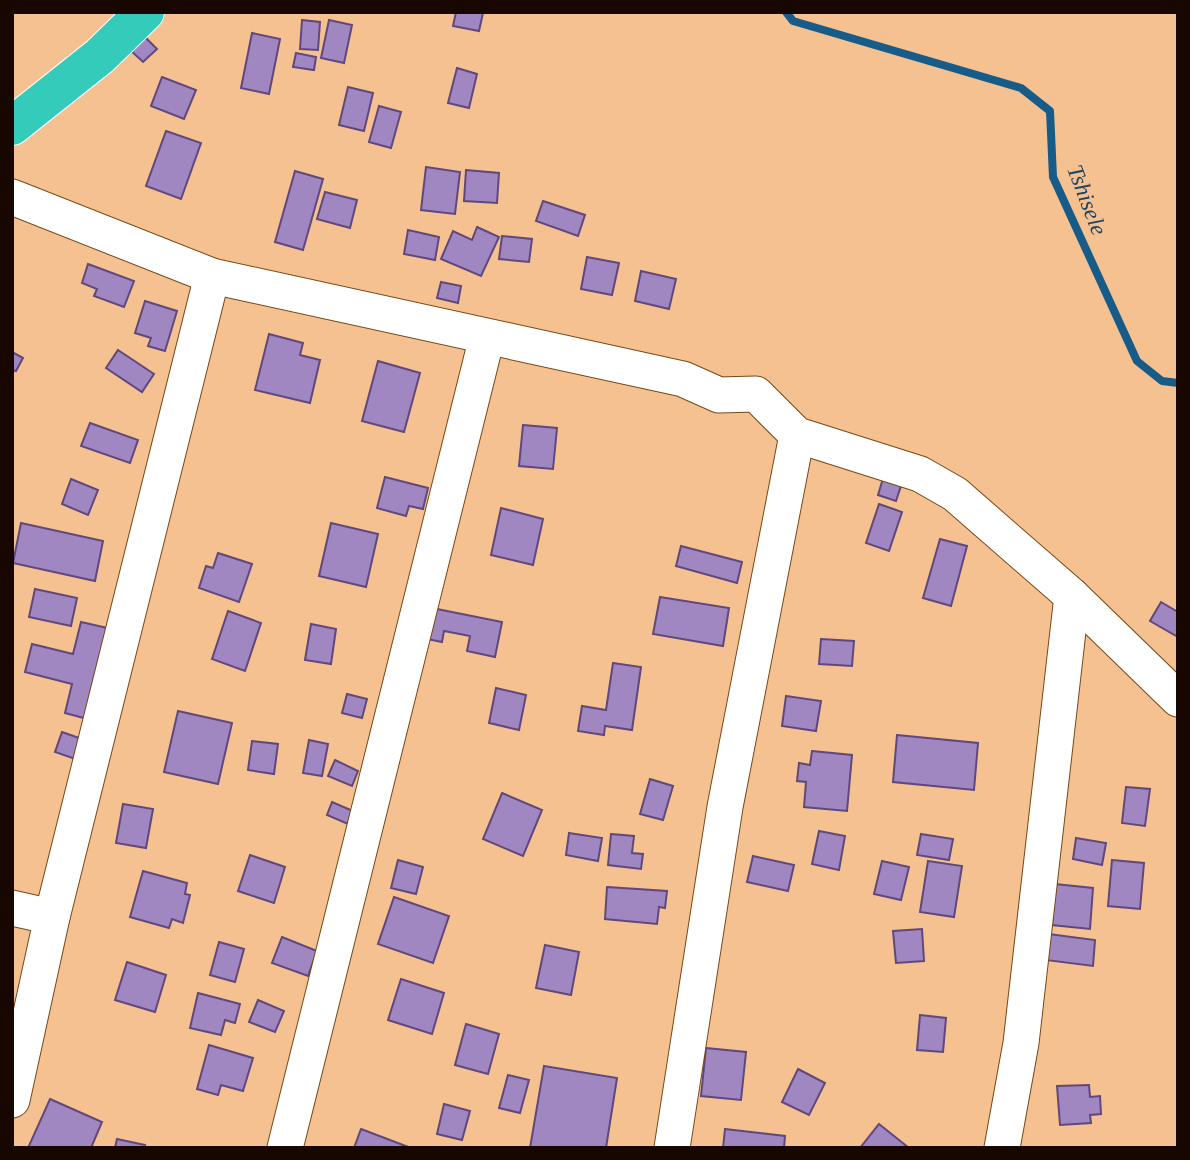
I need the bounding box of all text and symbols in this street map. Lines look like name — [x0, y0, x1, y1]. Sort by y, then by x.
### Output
water label: Tshisele — [1062, 161, 1112, 239]

